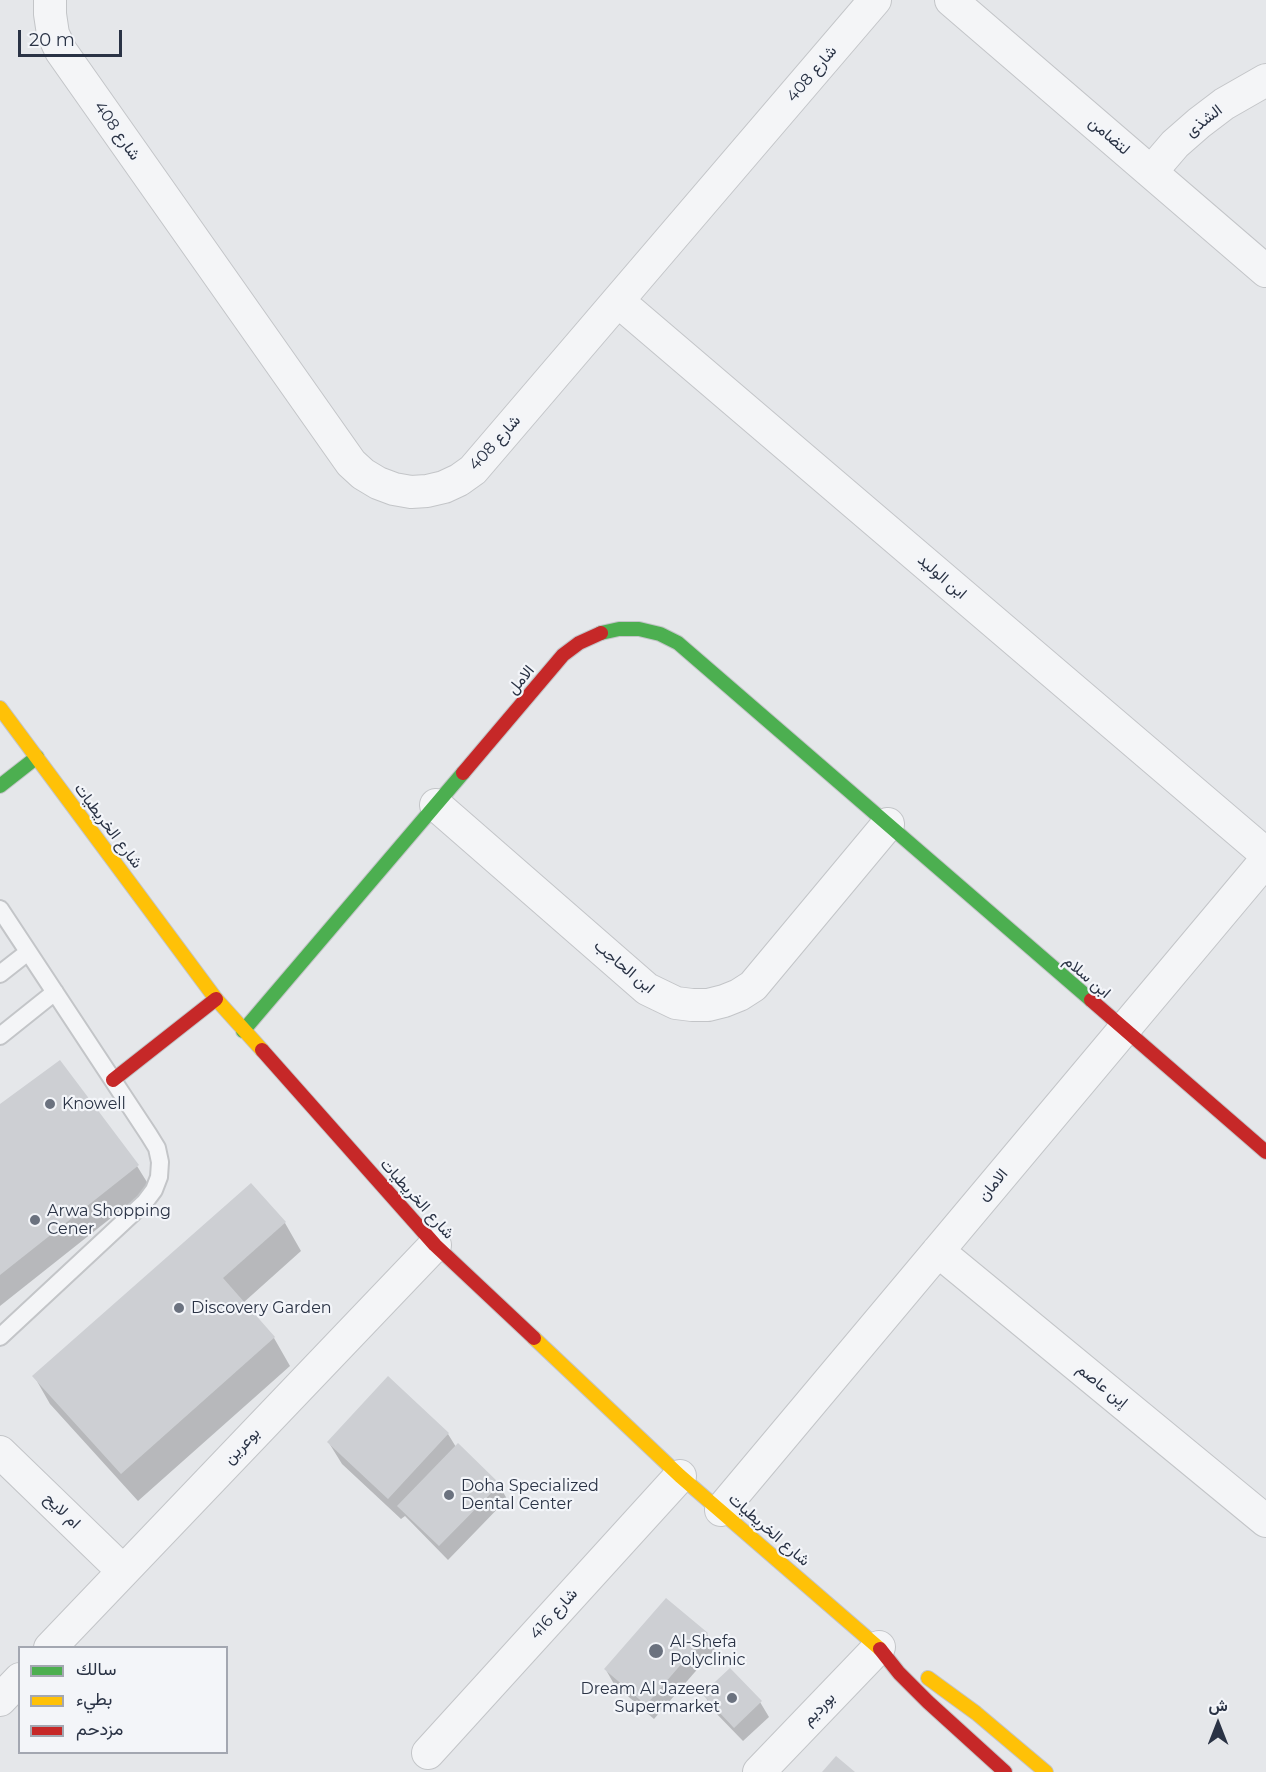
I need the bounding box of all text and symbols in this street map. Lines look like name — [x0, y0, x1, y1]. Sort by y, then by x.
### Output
scale bar — [21, 18, 124, 56]
text: 20 m — [29, 29, 75, 51]
street label: شارع 408 — [783, 42, 841, 106]
street label: شارع 408 — [90, 98, 144, 164]
street label: الشذى — [1182, 101, 1226, 141]
street label: لتضامن — [1084, 113, 1134, 159]
street label: شارع 408 — [465, 411, 525, 475]
street label: ابن الوليد — [914, 551, 970, 603]
street label: الامل — [503, 662, 539, 698]
street label: شارع الخريطيات — [70, 780, 146, 872]
street label: ابن الحاجب — [590, 936, 658, 998]
street label: ابن سلام — [1060, 951, 1114, 1003]
place label: Knowell — [62, 1094, 126, 1114]
marker: Knowell — [43, 1097, 57, 1111]
street label: شارع الخريطيات — [376, 1155, 458, 1243]
street label: الامان — [974, 1165, 1012, 1205]
place label: Arwa Shopping Cener — [47, 1201, 171, 1239]
marker: Arwa Shopping Cener — [28, 1213, 42, 1227]
place label: Discovery Garden — [191, 1298, 332, 1318]
marker: Discovery Garden — [172, 1301, 186, 1315]
street label: إبن عاصم — [1073, 1360, 1131, 1412]
street label: بوعرين — [220, 1424, 264, 1468]
place label: Doha Specialized Dental Center — [461, 1476, 599, 1514]
marker: Doha Specialized Dental Center — [442, 1488, 456, 1502]
street label: ام لايح — [40, 1489, 84, 1533]
street label: شارع الخريطيات — [724, 1489, 814, 1571]
street label: شارع 416 — [526, 1585, 582, 1643]
place label: Al-Shefa Polyclinic — [670, 1632, 746, 1670]
marker: Al-Shefa Polyclinic — [647, 1642, 665, 1660]
legend — [18, 1646, 228, 1754]
text: سالك — [76, 1658, 116, 1680]
place label: Dream Al Jazeera Supermarket — [581, 1679, 720, 1717]
text: بطيء — [76, 1688, 112, 1710]
street label: بورديم — [799, 1688, 839, 1730]
marker: Dream Al Jazeera Supermarket — [725, 1691, 739, 1705]
north arrow — [1188, 1694, 1248, 1754]
text: ش — [1208, 1696, 1228, 1715]
text: مزدحم — [76, 1718, 123, 1740]

